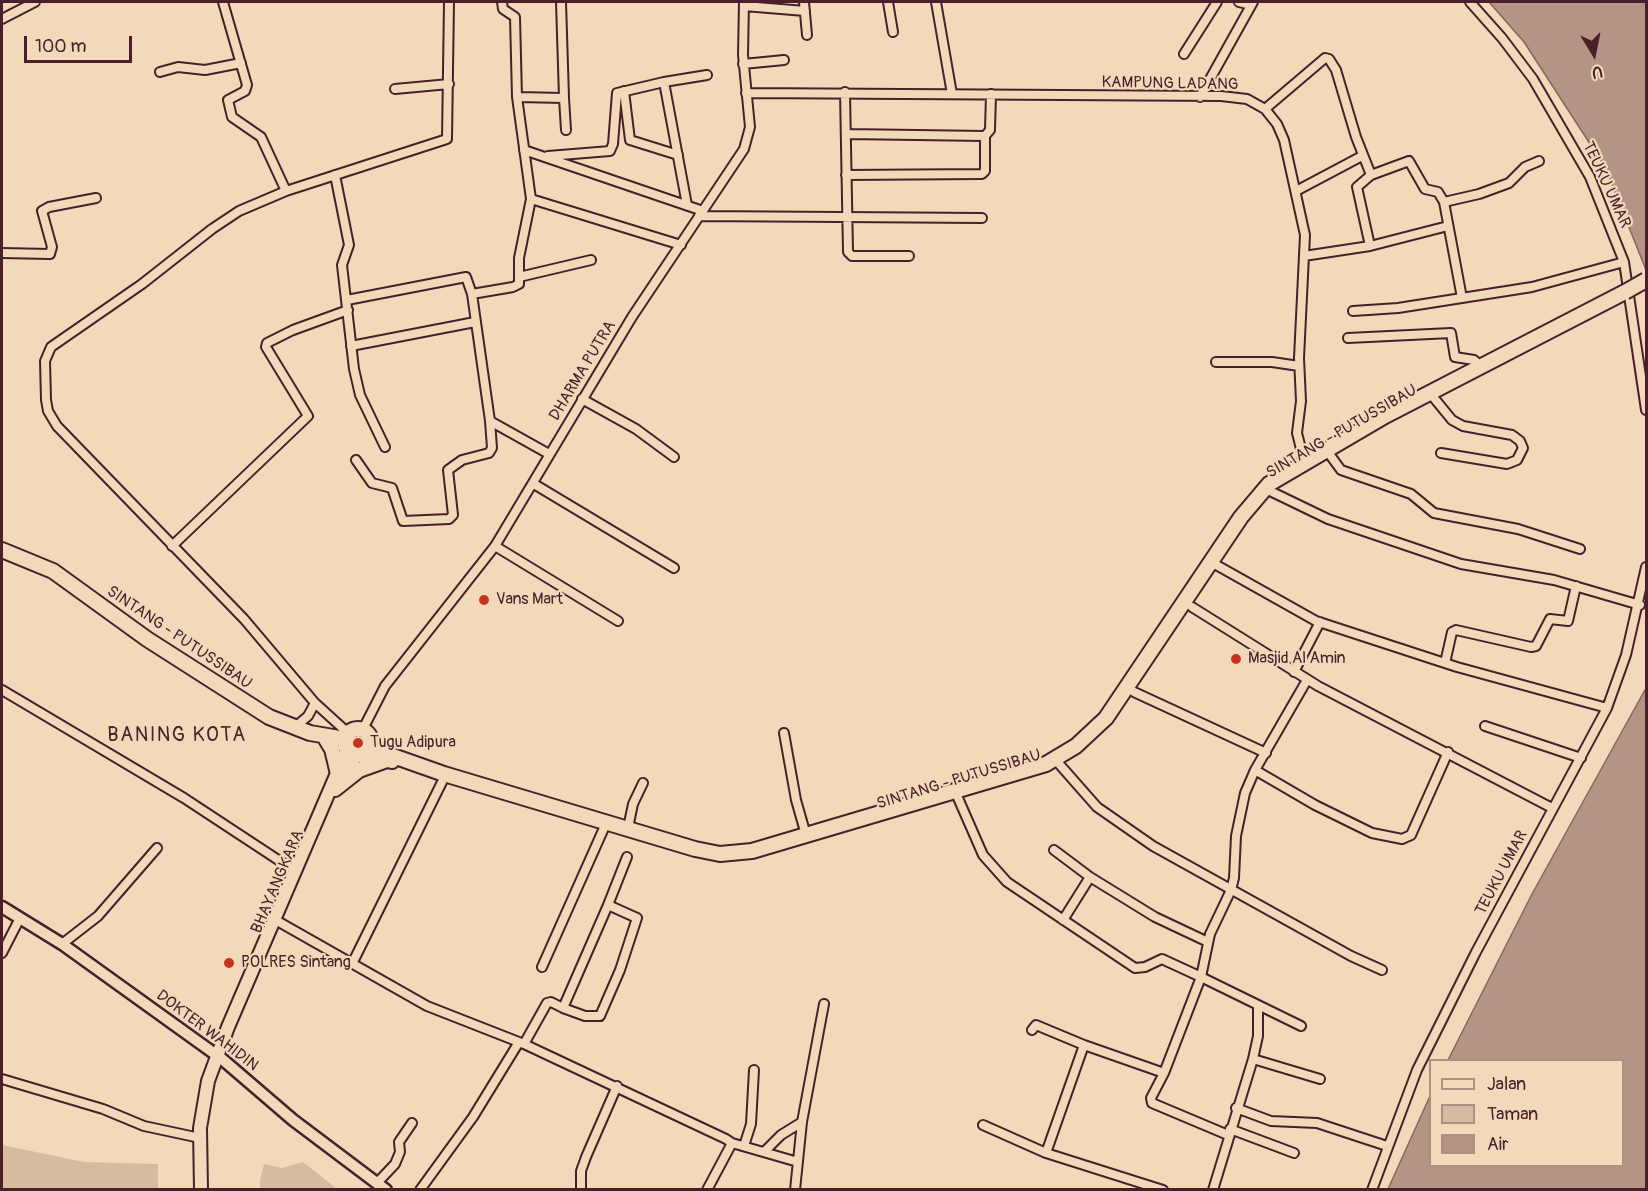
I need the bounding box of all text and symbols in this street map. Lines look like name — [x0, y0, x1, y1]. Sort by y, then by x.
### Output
scale bar — [27, 24, 135, 62]
north arrow — [1564, 24, 1624, 84]
text: 100 m — [35, 35, 87, 58]
text: U — [1590, 61, 1604, 82]
street label: KAMPUNG LADANG — [1101, 73, 1239, 95]
street label: TEUKU UMAR — [1578, 139, 1634, 231]
street label: DHARMA PUTRA — [546, 318, 620, 424]
street label: SINTANG - PUTUSSIBAU — [1263, 381, 1421, 483]
street label: SINTANG - PUTUSSIBAU — [103, 582, 255, 694]
place label: Vans Mart — [496, 590, 563, 610]
marker: Vans Mart — [477, 593, 491, 607]
place label: Masjid Al Amin — [1248, 649, 1346, 669]
marker: Masjid Al Amin — [1229, 652, 1243, 666]
district label: BANING KOTA — [107, 724, 247, 748]
place label: Tugu Adipura — [370, 733, 456, 753]
marker: Tugu Adipura — [351, 736, 365, 750]
street label: SINTANG - PUTUSSIBAU — [875, 746, 1043, 814]
street label: BHAYANGKARA — [248, 827, 308, 937]
street label: TEUKU UMAR — [1472, 827, 1532, 919]
place label: POLRES Sintang — [241, 953, 351, 973]
marker: POLRES Sintang — [222, 956, 236, 970]
street label: DOKTER WAHIDIN — [152, 986, 262, 1076]
legend — [1429, 1059, 1624, 1167]
text: Jalan — [1487, 1073, 1526, 1096]
text: Taman — [1487, 1103, 1538, 1126]
text: Air — [1487, 1133, 1508, 1156]

